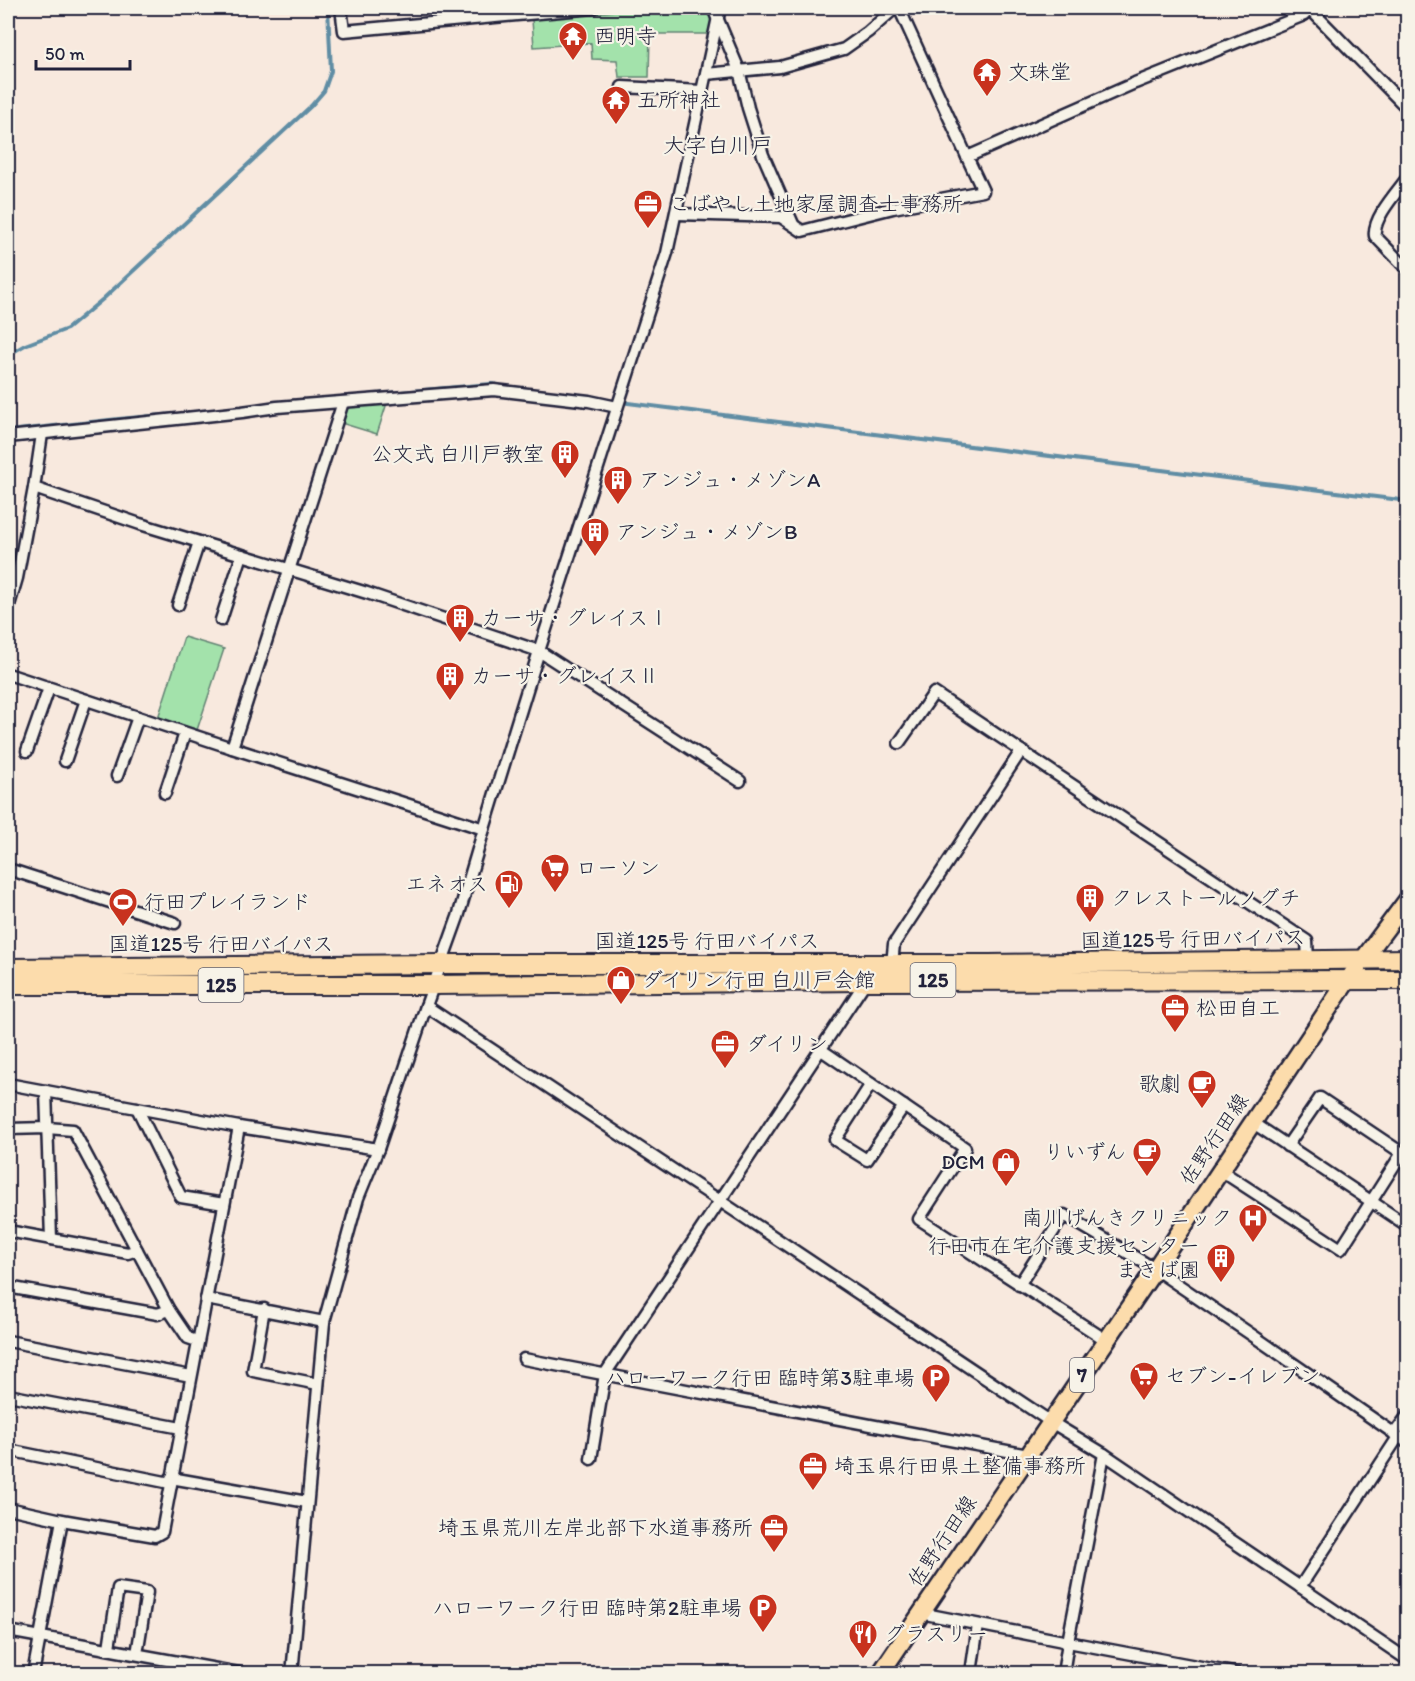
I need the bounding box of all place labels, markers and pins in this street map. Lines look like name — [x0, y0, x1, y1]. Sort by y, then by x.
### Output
temple icon: 西明寺 — [557, 20, 589, 62]
place label: 西明寺 — [594, 23, 657, 48]
temple icon: 文珠堂 — [971, 56, 1003, 98]
place label: 文珠堂 — [1008, 59, 1071, 84]
temple icon: 五所神社 — [600, 84, 632, 126]
place label: 五所神社 — [637, 87, 721, 112]
office icon: こばやし土地家屋調査士事務所 — [632, 188, 664, 230]
place label: こばやし土地家屋調査士事務所 — [669, 191, 963, 216]
building icon: 公文式 白川戸教室 — [549, 438, 581, 480]
place label: 公文式 白川戸教室 — [371, 441, 544, 466]
building icon: アンジュ・メゾンA — [602, 464, 634, 506]
place label: アンジュ・メゾンA — [639, 467, 821, 492]
building icon: アンジュ・メゾンB — [579, 516, 611, 558]
place label: アンジュ・メゾンB — [616, 519, 798, 544]
building icon: カーサ・グレイスⅠ — [444, 602, 476, 644]
place label: カーサ・グレイスⅠ — [481, 605, 669, 630]
building icon: カーサ・グレイスⅡ — [434, 660, 466, 702]
place label: カーサ・グレイスⅡ — [471, 663, 659, 688]
supermarket icon: ローソン — [539, 852, 571, 894]
place label: ローソン — [576, 855, 660, 880]
fuel station icon: エネオス — [493, 868, 525, 910]
place label: エネオス — [405, 871, 488, 896]
building icon: クレストールノグチ — [1074, 882, 1106, 924]
place label: クレストールノグチ — [1111, 885, 1300, 910]
sports icon: 行田プレイランド — [107, 886, 139, 928]
place label: 行田プレイランド — [144, 889, 311, 914]
shop icon: ダイリン行田 白川戸会館 — [605, 964, 637, 1006]
place label: ダイリン行田 白川戸会館 — [642, 967, 876, 992]
office icon: 松田自工 — [1159, 992, 1191, 1034]
place label: 松田自工 — [1196, 995, 1280, 1020]
office icon: ダイリン — [709, 1028, 741, 1070]
place label: ダイリン — [746, 1031, 828, 1056]
cafe icon: 歌劇 — [1186, 1068, 1218, 1110]
place label: 歌劇 — [1139, 1071, 1181, 1096]
cafe icon: りいずん — [1131, 1136, 1163, 1178]
place label: りいずん — [1043, 1139, 1126, 1164]
shop icon: DCM — [990, 1146, 1022, 1188]
place label: DCM — [941, 1149, 985, 1174]
hospital icon: 南川げんきクリニック — [1237, 1202, 1269, 1244]
place label: 南川げんきクリニック — [1022, 1205, 1232, 1230]
place label: 行田市在宅介護支援センター まきば園 — [928, 1233, 1200, 1282]
building icon: 行田市在宅介護支援センター まきば園 — [1205, 1242, 1237, 1284]
supermarket icon: セブン-イレブン — [1128, 1360, 1160, 1402]
parking icon: ハローワーク行田 臨時第3駐車場 — [920, 1362, 952, 1404]
place label: セブン-イレブン — [1165, 1363, 1320, 1388]
place label: ハローワーク行田 臨時第3駐車場 — [605, 1365, 915, 1390]
office icon: 埼玉県行田県土整備事務所 — [797, 1450, 829, 1492]
place label: 埼玉県行田県土整備事務所 — [834, 1453, 1086, 1478]
office icon: 埼玉県荒川左岸北部下水道事務所 — [758, 1512, 790, 1554]
place label: 埼玉県荒川左岸北部下水道事務所 — [438, 1515, 753, 1540]
parking icon: ハローワーク行田 臨時第2駐車場 — [747, 1592, 779, 1634]
place label: ハローワーク行田 臨時第2駐車場 — [432, 1595, 742, 1620]
restaurant icon: グラスリー — [847, 1618, 879, 1660]
place label: グラスリー — [884, 1621, 988, 1646]

